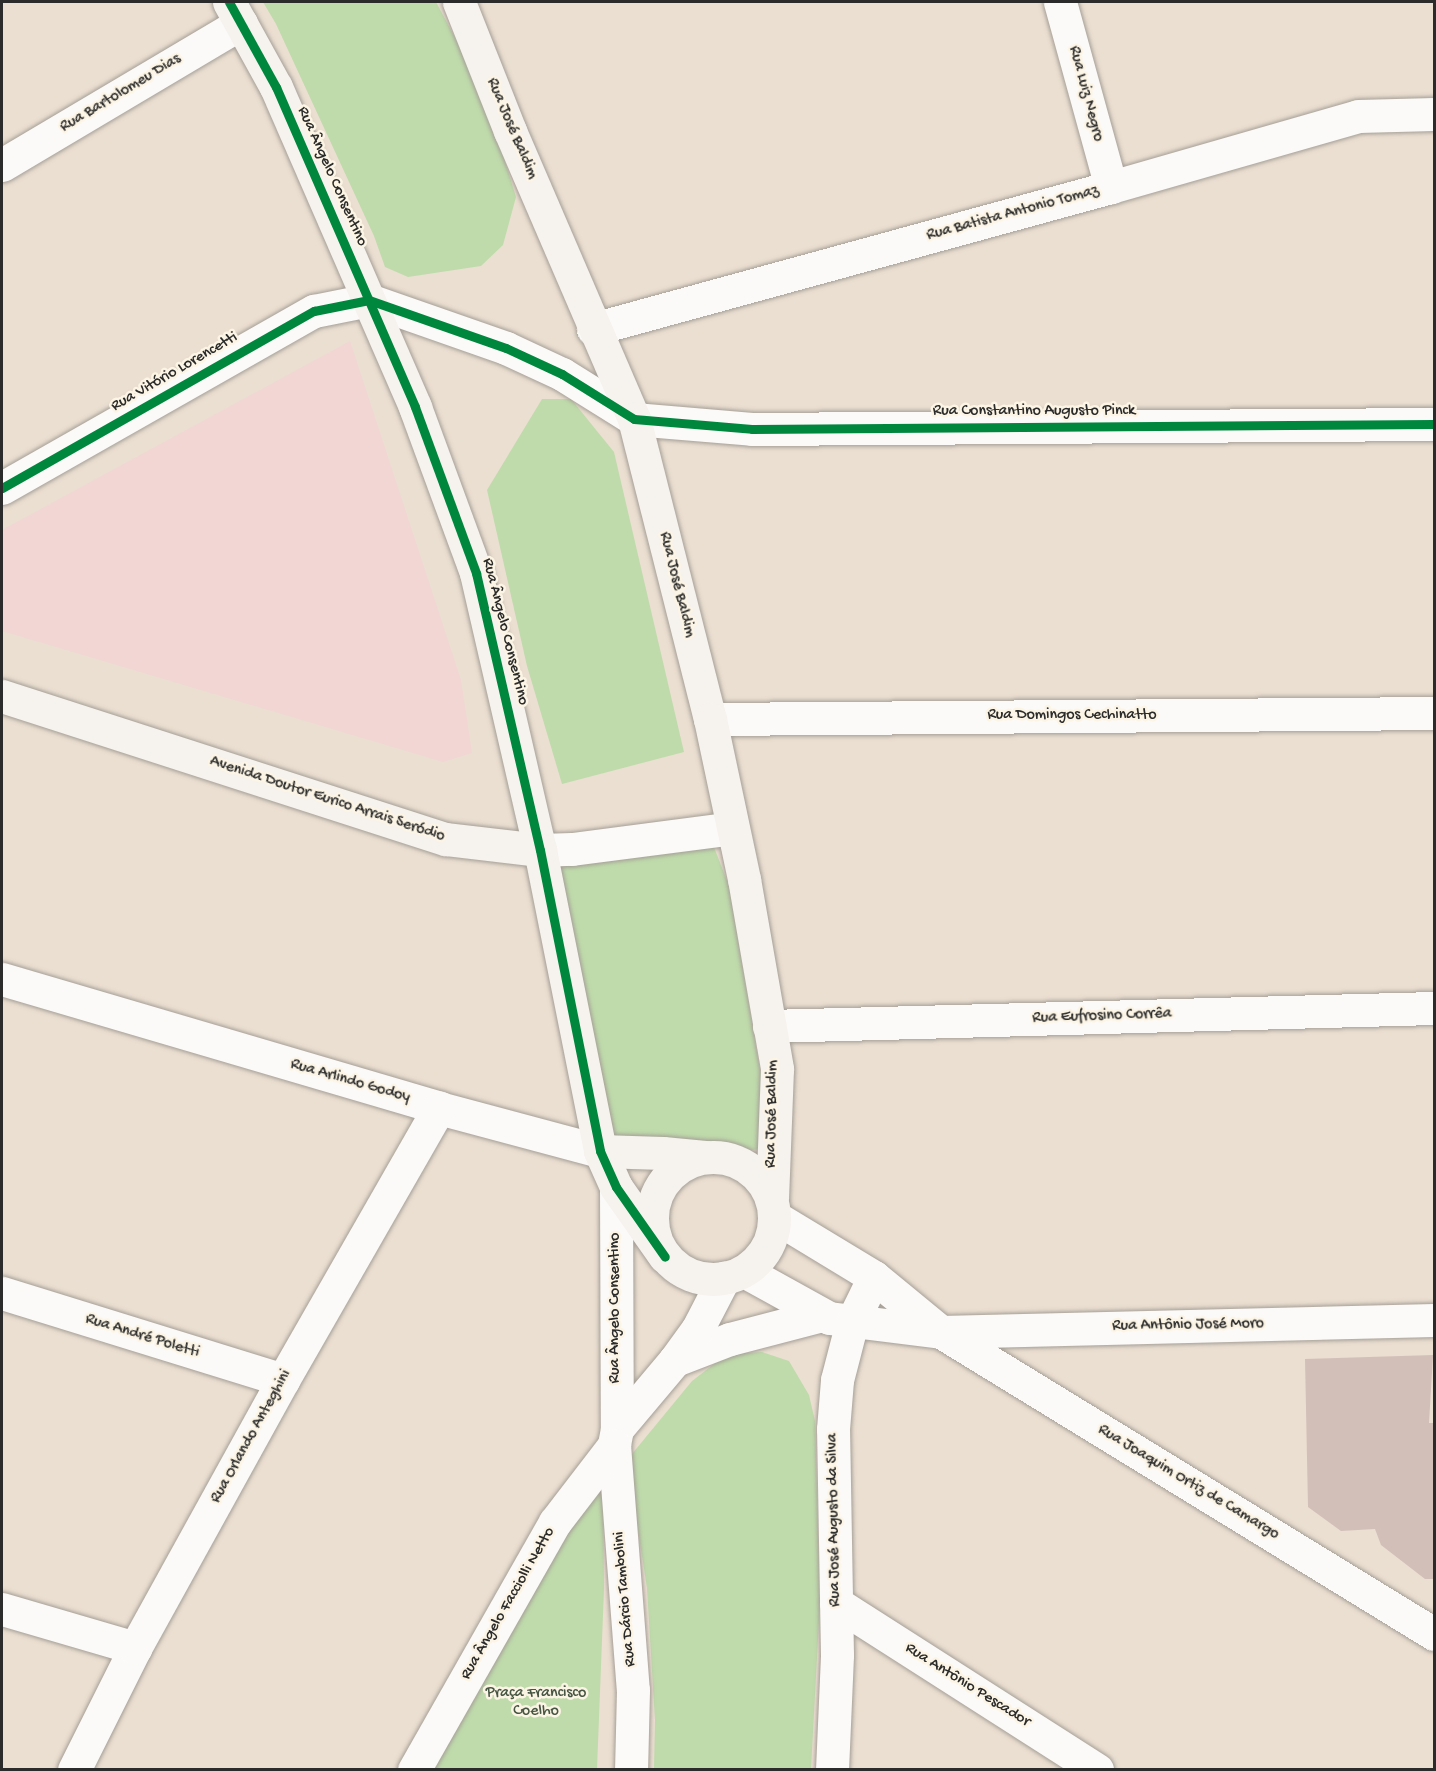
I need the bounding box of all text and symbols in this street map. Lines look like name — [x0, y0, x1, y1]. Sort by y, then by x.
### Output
street label: Rua Luiz Negro — [1063, 44, 1107, 144]
street label: Rua Bartolomeu Dias — [57, 50, 185, 138]
street label: Rua José Baldim — [481, 76, 541, 182]
street label: Rua Ângelo Consentino — [292, 104, 370, 250]
street label: Rua Batista Antonio Tomaz — [925, 182, 1101, 246]
street label: Rua Vitório Lorencetti — [108, 329, 242, 417]
street label: Rua Constantino Augusto Pinck — [933, 402, 1135, 422]
street label: Rua José Baldim — [654, 530, 698, 640]
street label: Rua Ângelo Consentino — [476, 557, 532, 707]
street label: Rua Domingos Cechinatto — [987, 706, 1157, 726]
street label: Avenida Doutor Eurico Arrais Seródio — [207, 753, 447, 847]
street label: Rua Eufrosino Corrêa — [1032, 1005, 1172, 1029]
street label: Rua Arlindo Godoy — [288, 1056, 412, 1108]
street label: Rua José Baldim — [762, 1060, 784, 1168]
street label: Rua Ângelo Consentino — [606, 1233, 626, 1383]
street label: Rua André Poletti — [83, 1311, 201, 1363]
street label: Rua Antônio José Moro — [1112, 1315, 1264, 1337]
street label: Rua Orlando Anteghini — [207, 1367, 297, 1507]
street label: Rua Joaquim Ortiz de Camargo — [1094, 1421, 1282, 1545]
street label: Rua José Augusto da Silva — [824, 1433, 846, 1607]
street label: Rua Ângelo Facciolli Netto — [458, 1524, 560, 1684]
street label: Rua Dárcio Tambolini — [611, 1531, 641, 1667]
street label: Rua Antônio Pescador — [901, 1640, 1033, 1732]
park label: Praça Francisco Coelho — [486, 1684, 586, 1722]

